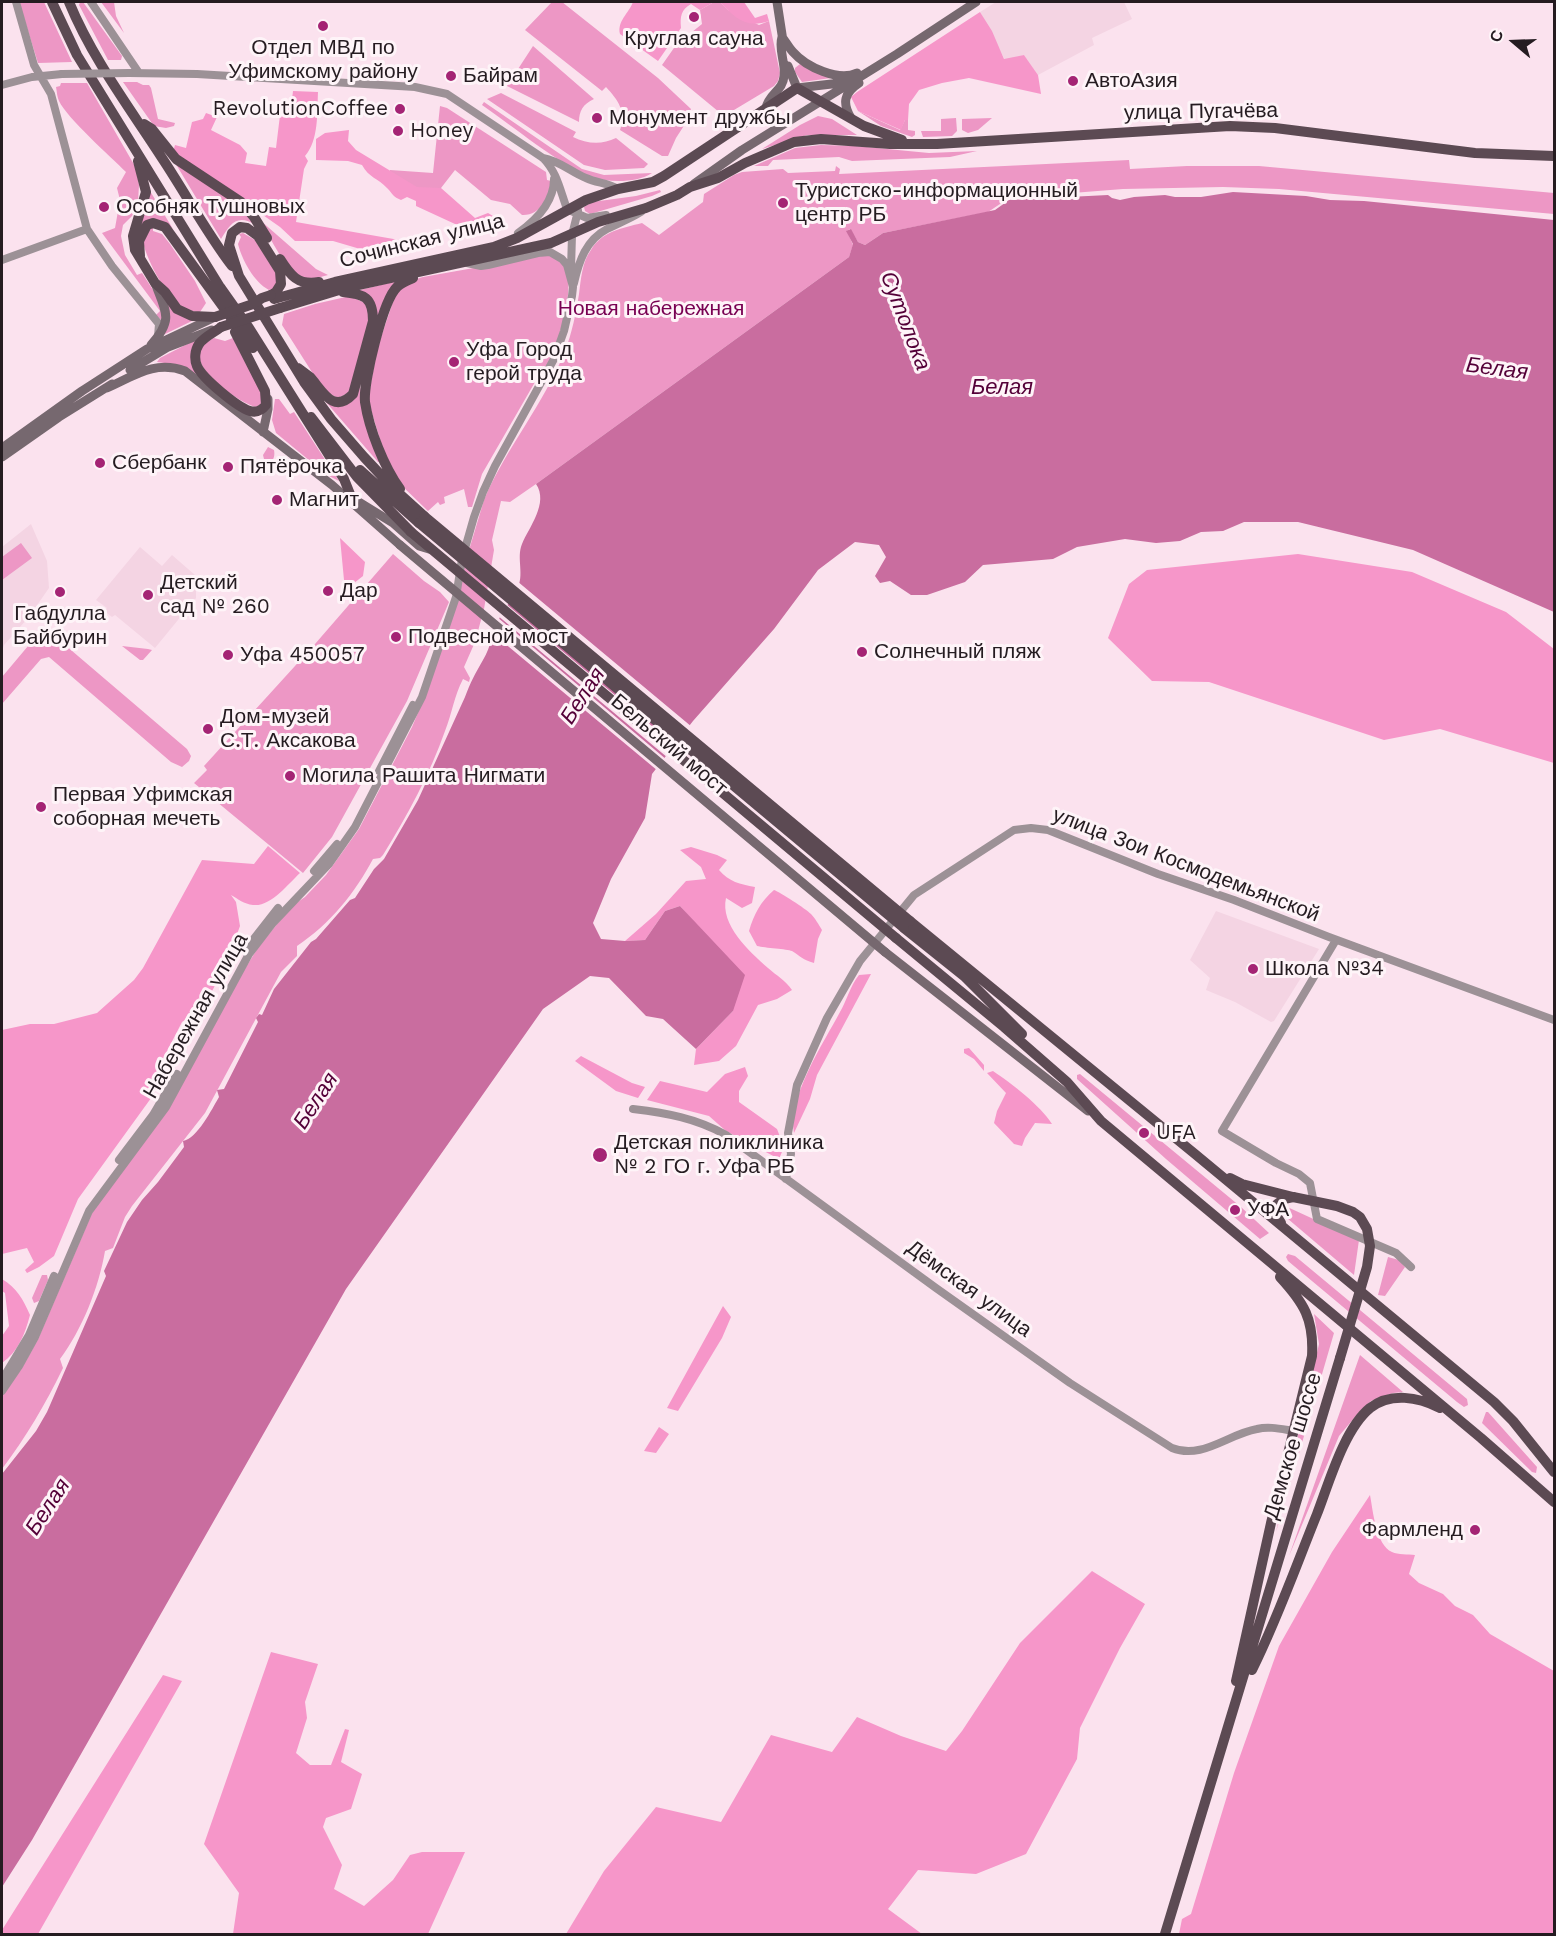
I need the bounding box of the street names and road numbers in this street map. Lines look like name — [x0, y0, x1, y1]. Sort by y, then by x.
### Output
street label: улица Пугачёва — [1124, 98, 1278, 126]
street label: Сочинская улица — [337, 208, 507, 274]
street label: Бельский мост — [606, 689, 732, 801]
street label: улица Зои Космодемьянской — [1049, 802, 1323, 928]
street label: Набережная улица — [138, 929, 254, 1103]
street label: Дёмская улица — [902, 1235, 1036, 1343]
street label: Демское шоссе — [1259, 1370, 1327, 1522]

